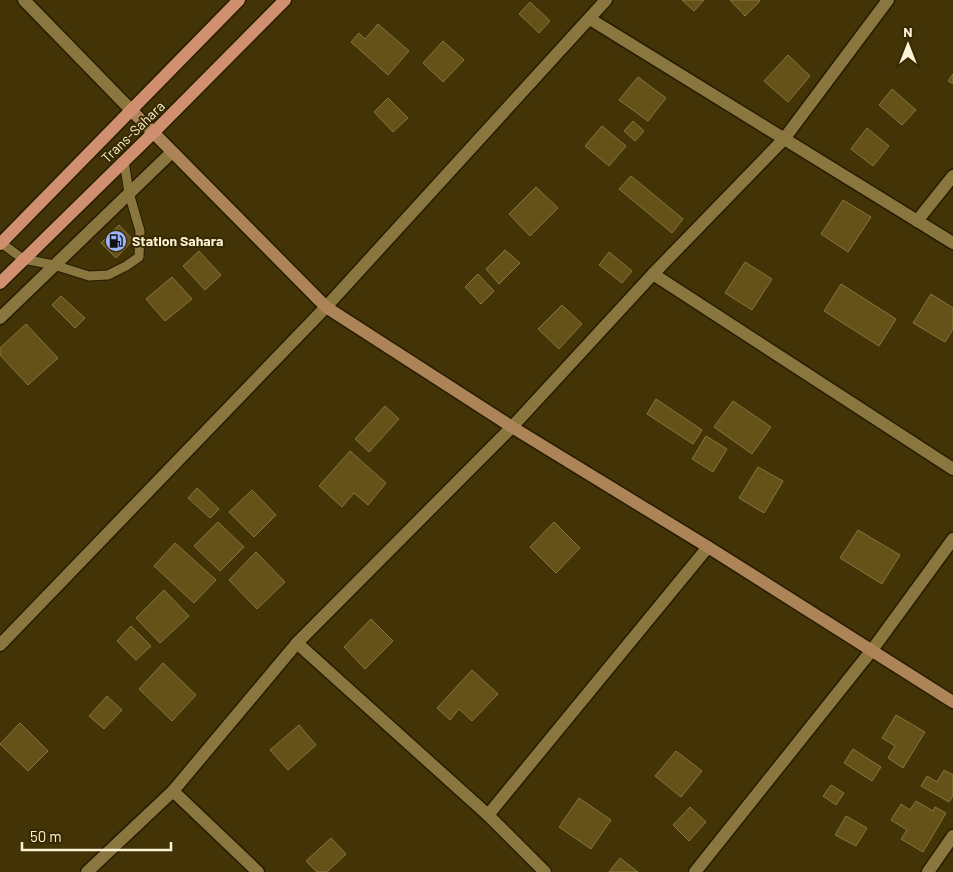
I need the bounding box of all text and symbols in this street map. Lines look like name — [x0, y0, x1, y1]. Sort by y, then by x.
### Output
north arrow — [883, 20, 933, 70]
text: N — [903, 23, 913, 40]
street label: Trans-Sahara — [97, 97, 168, 166]
fuel station icon: Station Sahara — [104, 229, 128, 253]
place label: Station Sahara — [132, 232, 223, 249]
scale bar — [22, 820, 171, 852]
text: 50 m — [30, 827, 62, 845]

